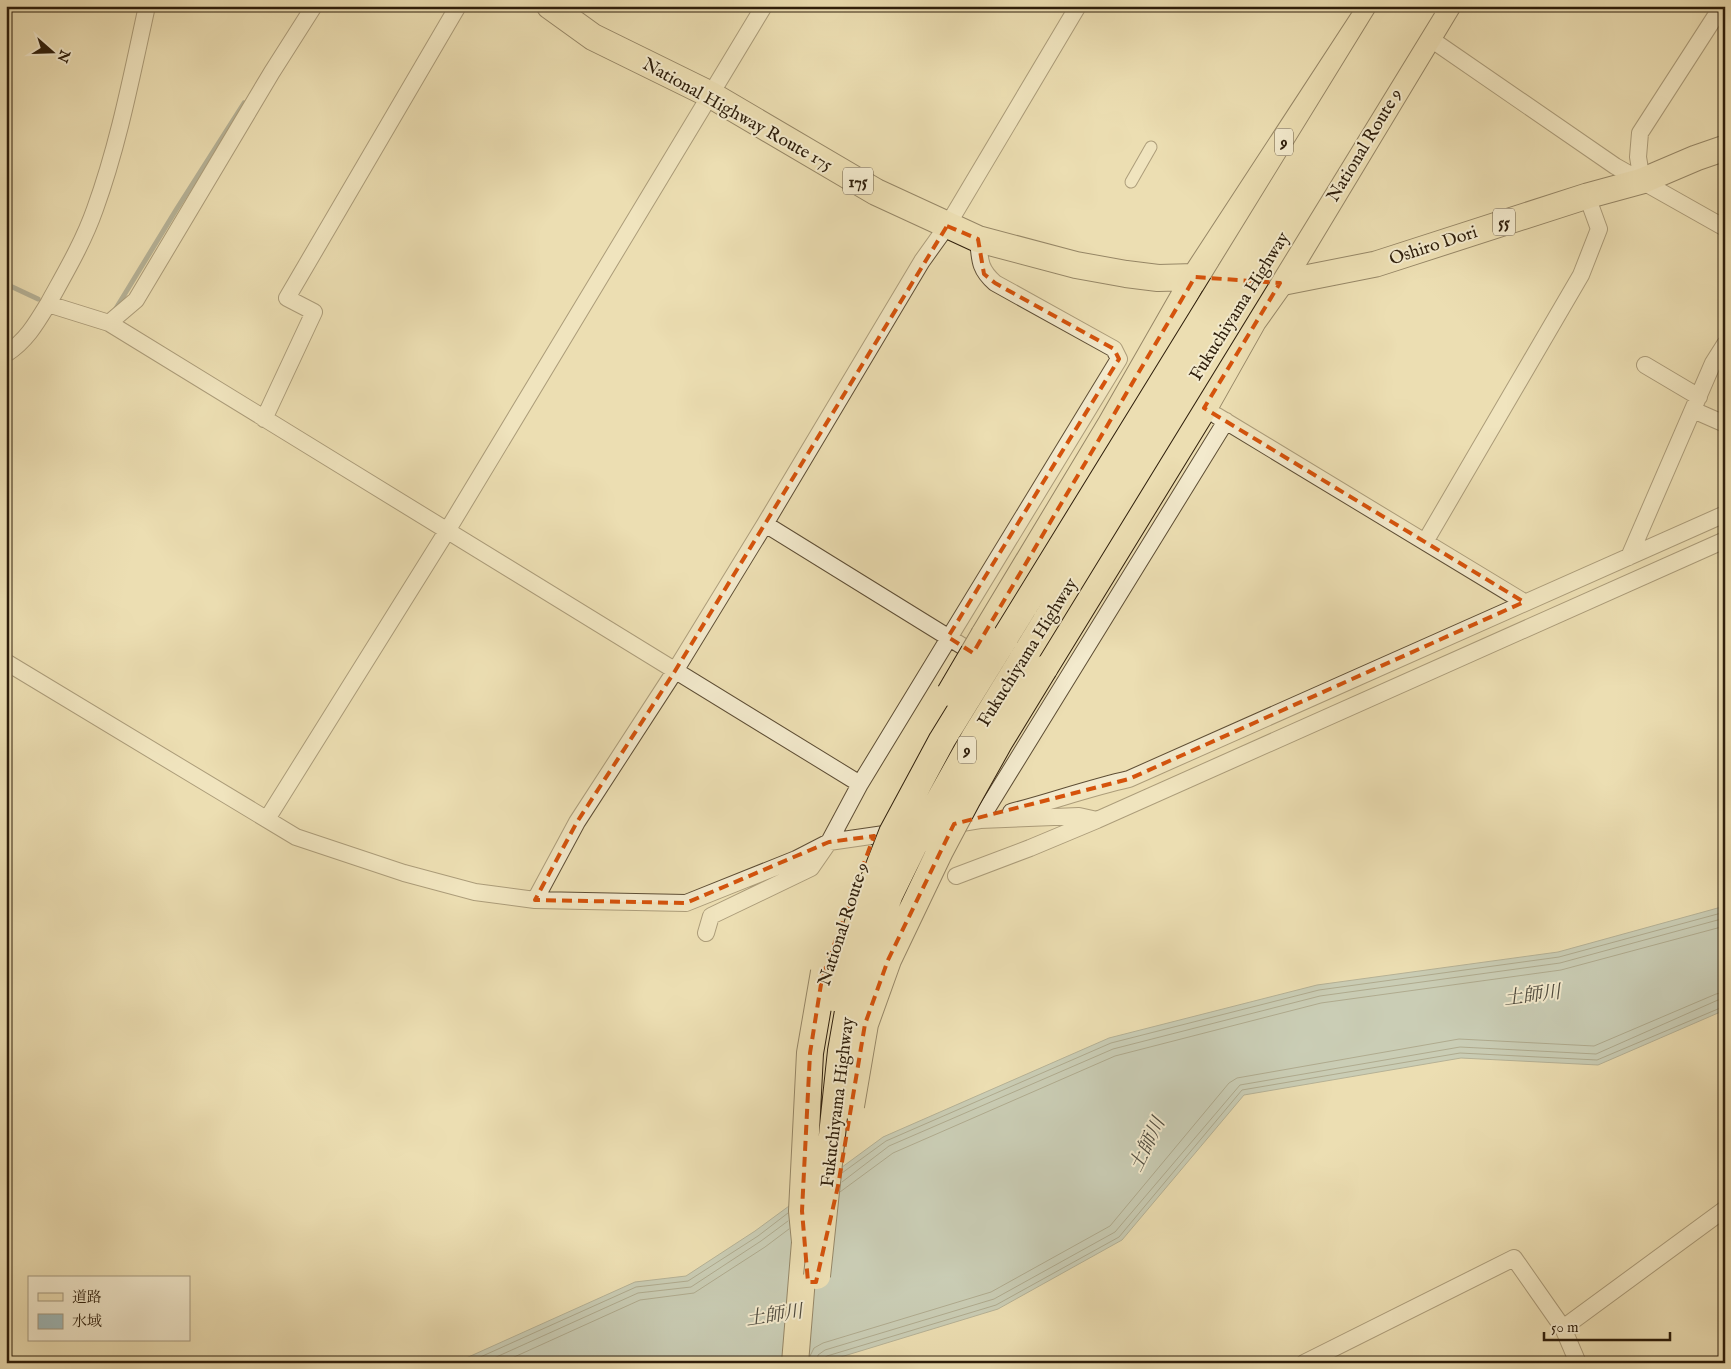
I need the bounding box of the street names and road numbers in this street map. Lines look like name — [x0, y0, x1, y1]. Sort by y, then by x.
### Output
street label: National Highway Route 175 — [638, 53, 837, 177]
street label: National Route 9 — [1322, 85, 1408, 207]
road number: 9 — [1275, 128, 1293, 156]
road number: 175 — [843, 168, 873, 195]
road number: 55 — [1493, 208, 1515, 236]
street label: Oshiro Dori — [1386, 221, 1481, 271]
street label: Fukuchiyama Highway — [1185, 228, 1296, 386]
street label: Fukuchiyama Highway — [973, 574, 1084, 732]
road number: 9 — [958, 736, 976, 764]
street label: National Route 9 — [814, 860, 875, 989]
street label: Fukuchiyama Highway — [817, 1016, 860, 1189]

